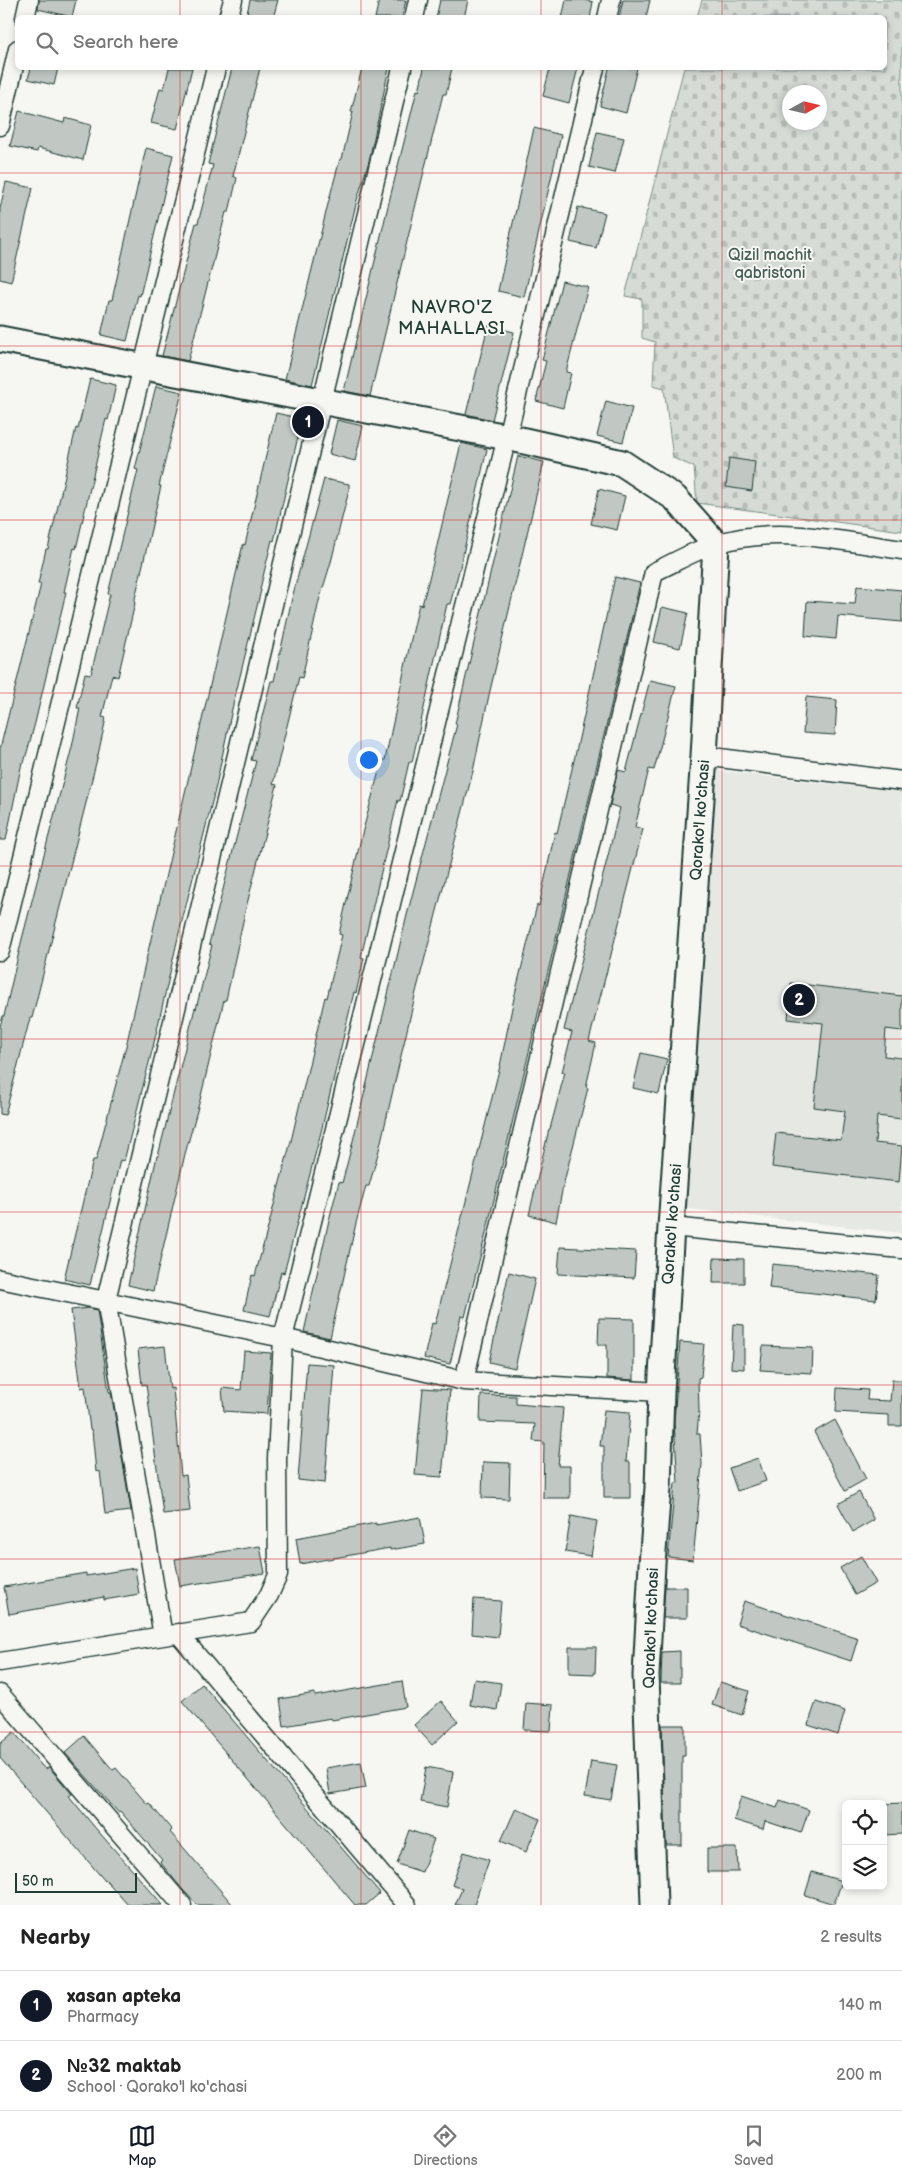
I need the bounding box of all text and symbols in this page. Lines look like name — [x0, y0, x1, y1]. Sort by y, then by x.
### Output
search box — [15, 15, 887, 70]
icon: search — [33, 29, 61, 57]
text: Search here — [73, 31, 178, 54]
north arrow — [782, 85, 827, 130]
park label: Qizil machit qabristoni — [728, 246, 812, 283]
district label: NAVRO'Z MAHALLASI — [398, 297, 506, 339]
pin: 1 — [292, 403, 324, 441]
your location — [356, 747, 382, 773]
street label: Qorako'l ko'chasi — [687, 759, 714, 881]
pin: 2 — [783, 981, 815, 1019]
street label: Qorako'l ko'chasi — [659, 1163, 686, 1285]
street label: Qorako'l ko'chasi — [640, 1567, 663, 1689]
map controls — [842, 1800, 887, 1890]
button: locate — [842, 1800, 887, 1845]
button: layers — [842, 1845, 887, 1890]
scale bar — [15, 1870, 138, 1893]
text: 50 m — [22, 1873, 54, 1890]
text: Nearby — [20, 1925, 90, 1950]
text: 2 results — [820, 1928, 882, 1947]
text: xasan apteka — [67, 1985, 181, 2008]
text: 1 — [33, 1996, 39, 2015]
text: 140 m — [839, 1996, 882, 2015]
text: Pharmacy — [67, 2008, 139, 2027]
text: №32 maktab — [67, 2055, 181, 2078]
text: 2 — [31, 2066, 41, 2085]
text: 200 m — [836, 2066, 882, 2085]
text: School · Qorako'l ko'chasi — [67, 2078, 247, 2097]
tab: Map — [128, 2122, 157, 2169]
tab: Directions — [413, 2122, 478, 2169]
tab: Saved — [734, 2122, 774, 2169]

